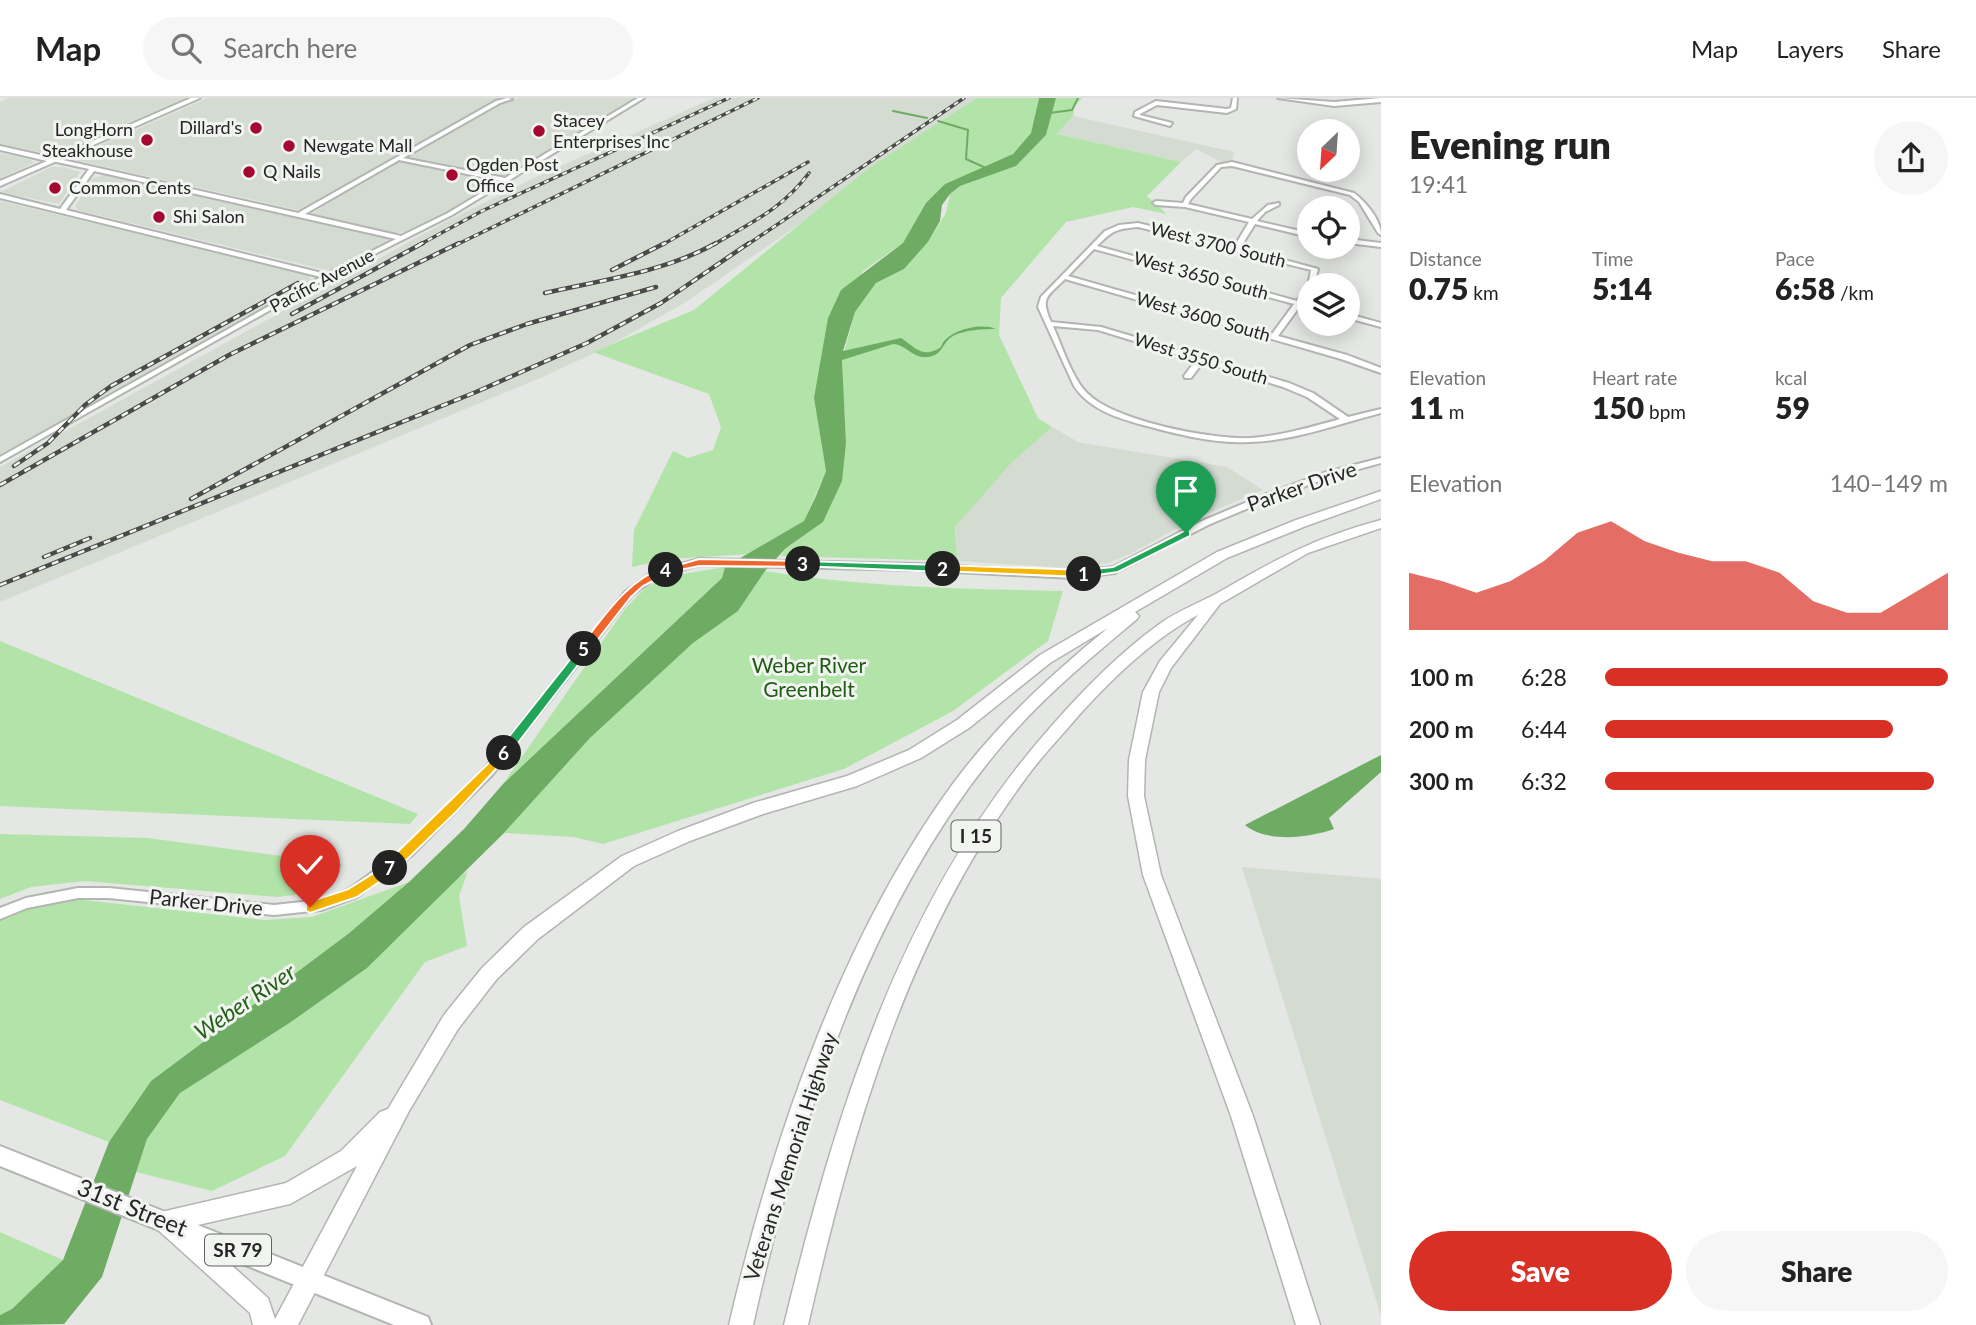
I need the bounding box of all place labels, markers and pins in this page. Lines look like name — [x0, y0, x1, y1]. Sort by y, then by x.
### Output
place label: Stacey Enterprises Inc — [553, 109, 670, 152]
place label: Dillard's — [179, 116, 242, 138]
place label: LongHorn Steakhouse — [42, 118, 133, 161]
marker: Dillard's — [248, 120, 264, 136]
marker: Stacey Enterprises Inc — [531, 123, 547, 139]
marker: LongHorn Steakhouse — [139, 132, 155, 148]
place label: Newgate Mall — [303, 134, 413, 156]
marker: Newgate Mall — [281, 138, 297, 154]
place label: Ogden Post Office — [466, 153, 559, 196]
place label: Q Nails — [263, 160, 321, 182]
marker: Q Nails — [241, 164, 257, 180]
marker: Ogden Post Office — [444, 167, 460, 183]
place label: Common Cents — [69, 176, 191, 198]
marker: Common Cents — [47, 180, 63, 196]
place label: Shi Salon — [173, 205, 245, 227]
marker: Shi Salon — [151, 209, 167, 225]
pin — [1156, 461, 1216, 533]
pin: 3 — [786, 546, 820, 582]
pin: 4 — [648, 552, 684, 588]
pin: 2 — [926, 552, 960, 587]
pin: 1 — [1066, 556, 1102, 592]
pin: 5 — [566, 632, 602, 666]
pin: 6 — [486, 736, 522, 770]
pin — [280, 835, 340, 907]
pin: 7 — [372, 850, 408, 886]

